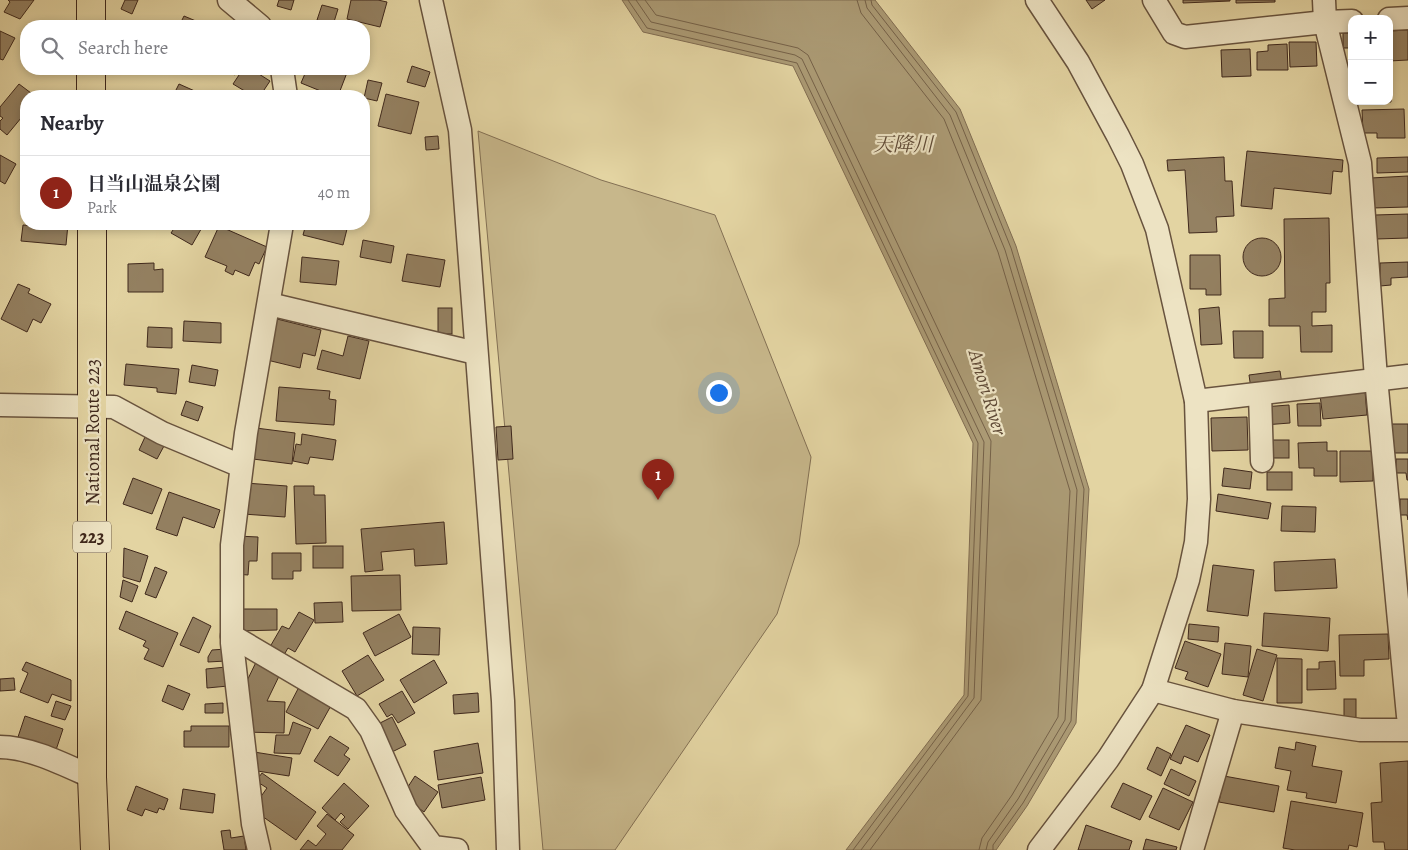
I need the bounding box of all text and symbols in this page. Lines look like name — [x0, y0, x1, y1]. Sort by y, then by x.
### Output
map controls — [1348, 15, 1393, 105]
button: + — [1348, 15, 1393, 60]
search box — [20, 20, 370, 75]
icon: search — [38, 34, 66, 62]
text: Search here — [78, 35, 168, 61]
button: − — [1348, 60, 1393, 105]
text: Nearby — [40, 109, 103, 137]
water label: 天降川 — [873, 131, 935, 158]
text: 日当山温泉公園 — [87, 171, 220, 197]
text: 1 — [53, 182, 59, 204]
text: 40 m — [318, 182, 350, 204]
text: Park — [87, 197, 117, 219]
water label: Amori River — [961, 345, 1014, 439]
street label: National Route 223 — [80, 359, 106, 505]
your location — [706, 380, 732, 406]
pin: 1 — [642, 459, 674, 500]
road number: 223 — [73, 522, 111, 552]

